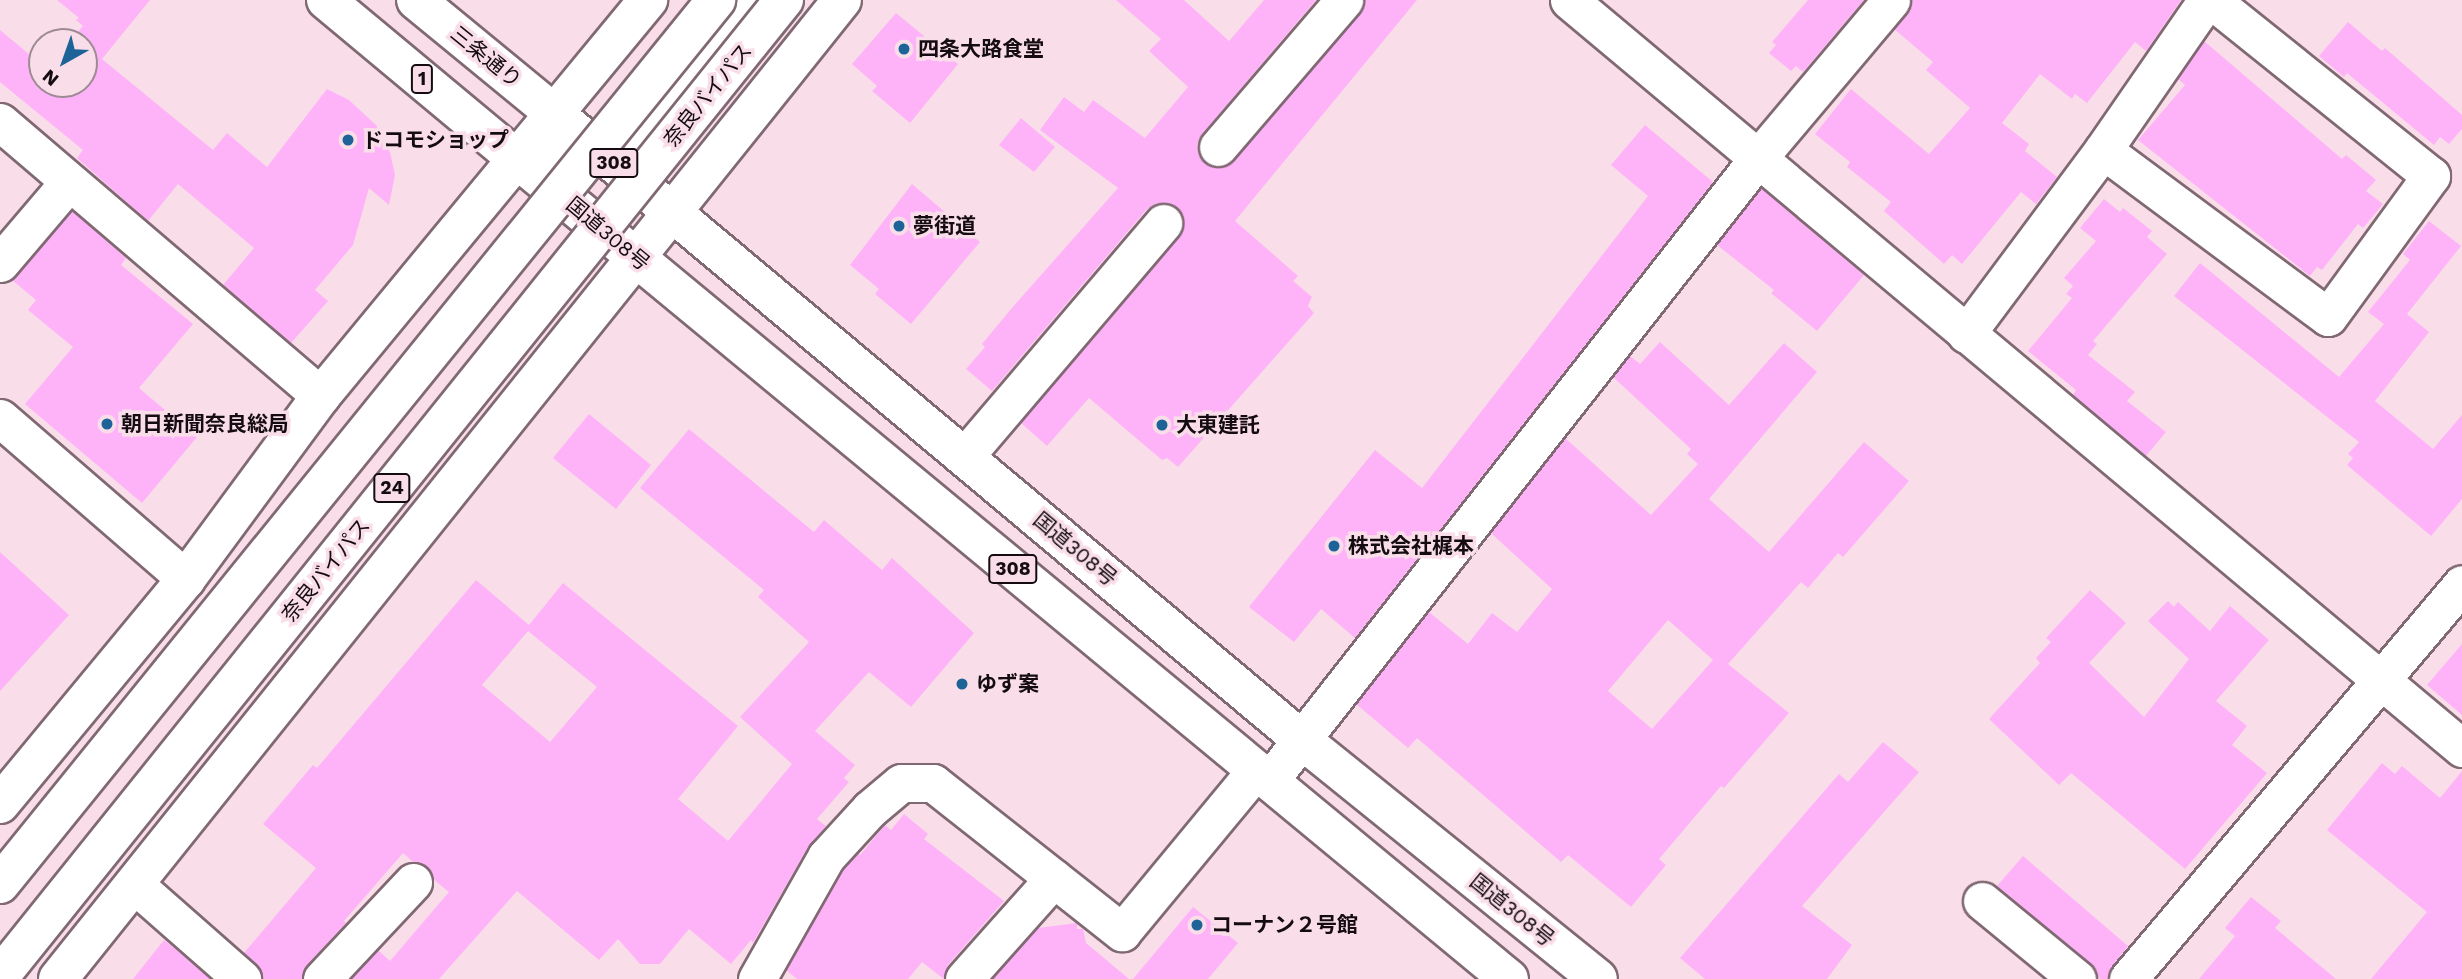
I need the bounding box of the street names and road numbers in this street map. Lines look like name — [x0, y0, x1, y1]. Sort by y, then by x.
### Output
street label: 三条通り — [445, 21, 527, 93]
street label: 奈良バイパス — [659, 38, 757, 152]
road number: 1 — [410, 64, 434, 94]
road number: 308 — [588, 148, 640, 178]
street label: 国道308号 — [561, 192, 655, 276]
road number: 24 — [373, 472, 411, 503]
street label: 国道308号 — [1028, 507, 1122, 591]
street label: 奈良バイパス — [277, 513, 375, 627]
road number: 308 — [987, 554, 1039, 584]
street label: 国道308号 — [1465, 868, 1559, 952]

